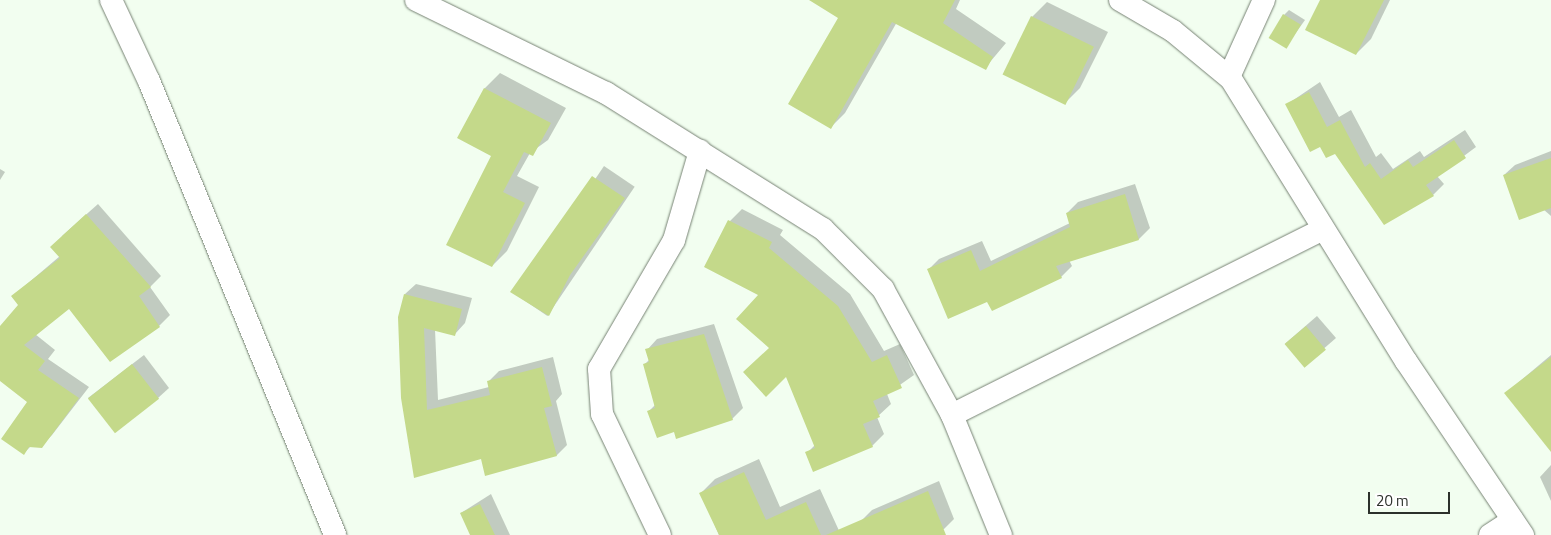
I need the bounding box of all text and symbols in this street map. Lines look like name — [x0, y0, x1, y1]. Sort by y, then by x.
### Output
scale bar — [1371, 482, 1454, 514]
text: 20 m — [1376, 489, 1409, 512]

